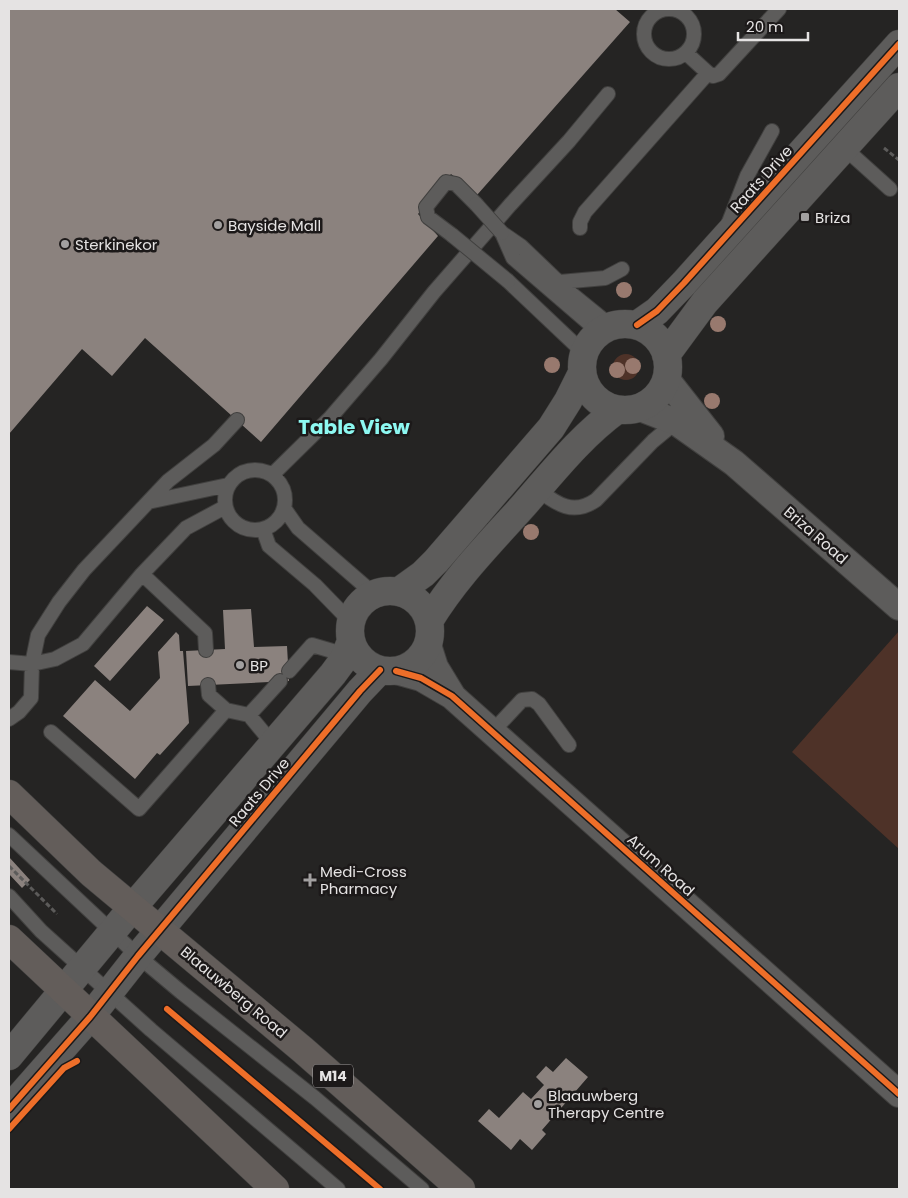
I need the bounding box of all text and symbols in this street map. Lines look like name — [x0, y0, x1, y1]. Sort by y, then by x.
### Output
scale bar — [738, 10, 808, 42]
text: 20 m — [746, 16, 784, 37]
street label: Raats Drive — [725, 141, 797, 217]
place label: Briza — [815, 207, 850, 228]
marker: Briza — [799, 211, 811, 223]
place label: Bayside Mall — [228, 215, 321, 236]
marker: Bayside Mall — [212, 219, 224, 231]
place label: Sterkinekor — [75, 234, 158, 255]
marker: Sterkinekor — [59, 238, 71, 250]
district label: Table View — [298, 413, 410, 441]
street label: Briza Road — [780, 501, 852, 569]
place label: BP — [250, 655, 268, 676]
marker: BP — [234, 659, 246, 671]
street label: Raats Drive — [224, 753, 294, 831]
street label: Arum Road — [623, 829, 699, 901]
place label: Medi-Cross Pharmacy — [320, 861, 407, 899]
marker: Medi-Cross Pharmacy — [304, 874, 316, 886]
street label: Blaauwberg Road — [176, 941, 292, 1043]
road number: M14 — [313, 1064, 353, 1088]
place label: Blaauwberg Therapy Centre — [548, 1085, 664, 1123]
marker: Blaauwberg Therapy Centre — [532, 1098, 544, 1110]

